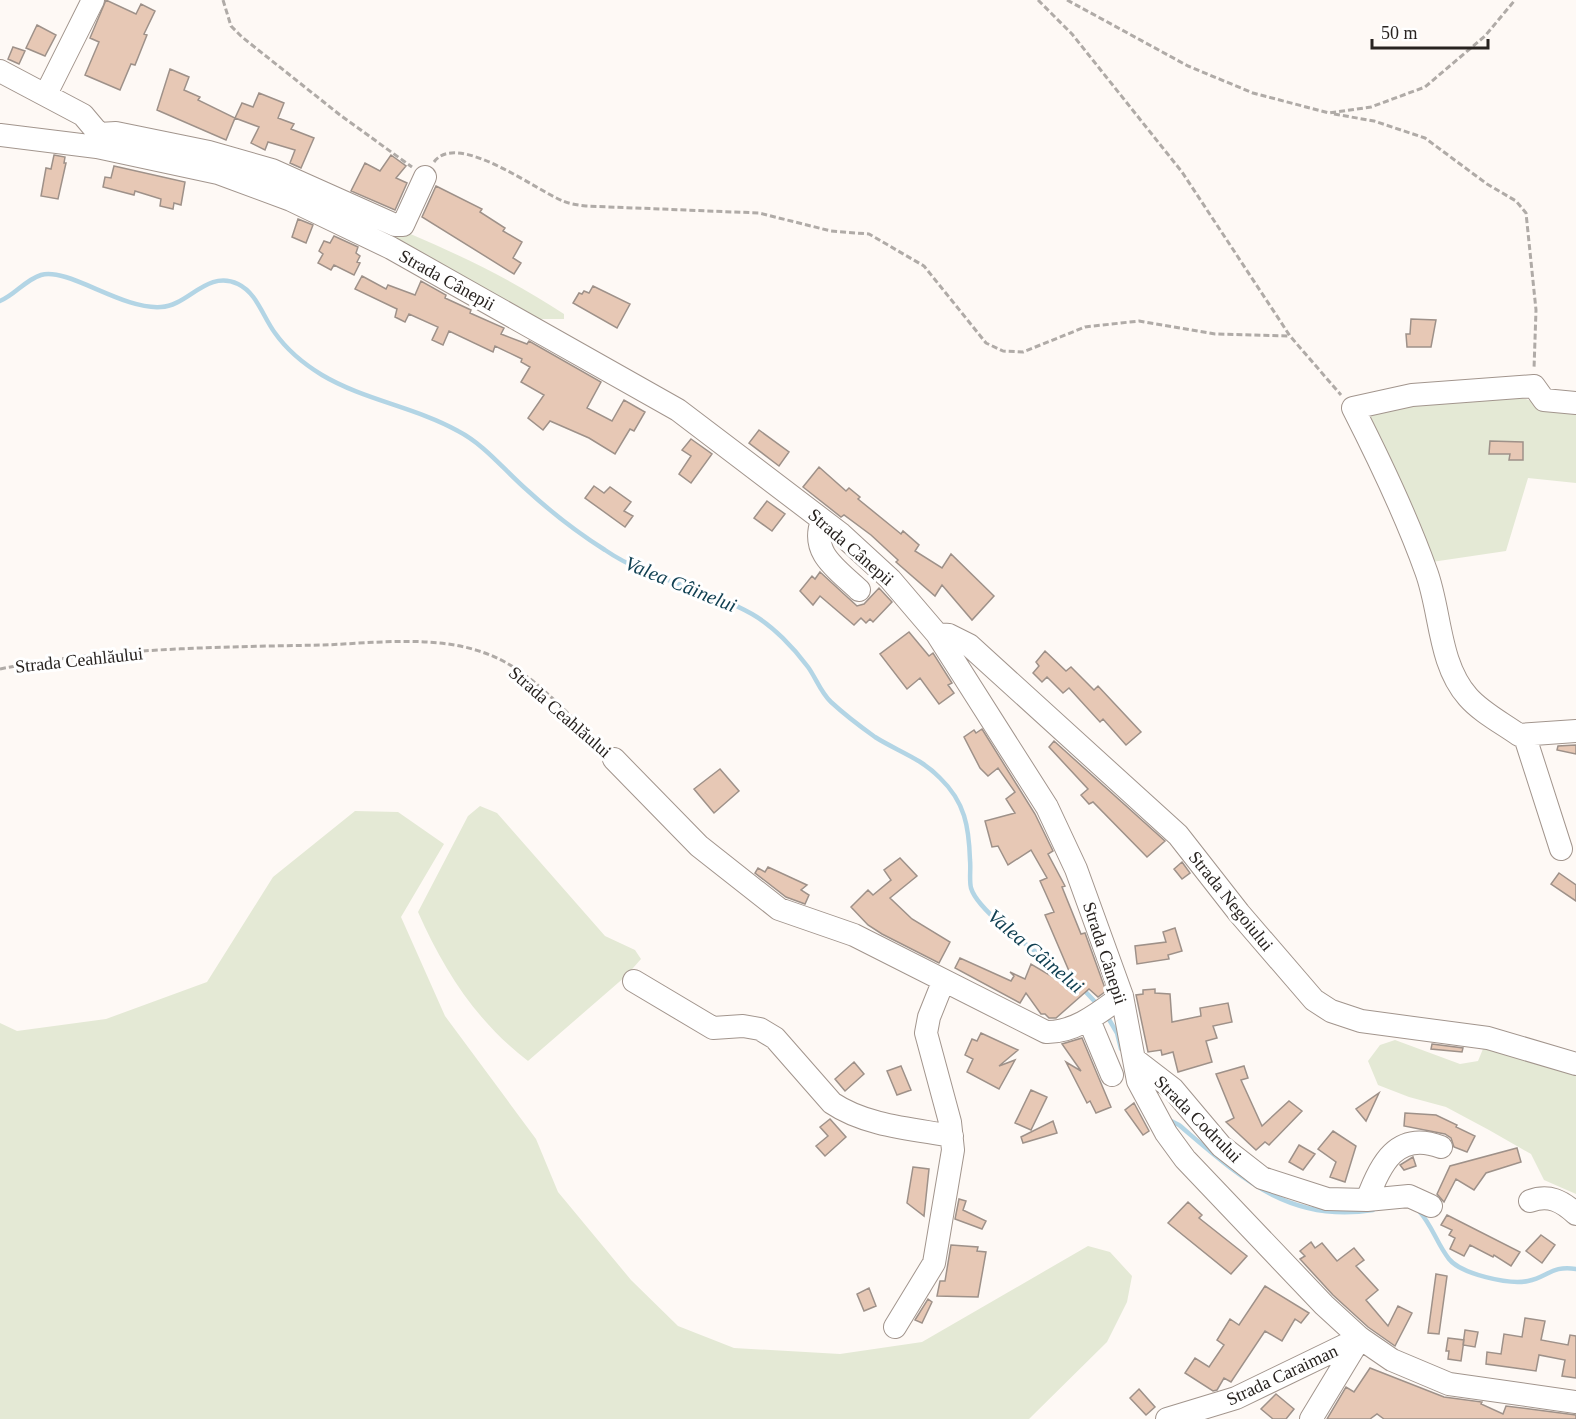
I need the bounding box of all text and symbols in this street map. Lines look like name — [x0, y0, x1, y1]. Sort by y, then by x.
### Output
scale bar — [1372, 12, 1488, 50]
text: 50 m — [1381, 23, 1418, 43]
street label: Strada Cânepii — [396, 245, 498, 315]
street label: Strada Cânepii — [804, 505, 898, 589]
water label: Valea Câinelui — [622, 552, 740, 616]
street label: Strada Ceahlăului — [14, 643, 144, 677]
street label: Strada Ceahlăului — [505, 662, 615, 762]
street label: Strada Negoiului — [1185, 847, 1277, 955]
street label: Strada Cânepii — [1079, 899, 1131, 1007]
water label: Valea Câinelui — [984, 905, 1088, 997]
street label: Strada Codrului — [1150, 1071, 1246, 1167]
street label: Strada Caraiman — [1223, 1340, 1341, 1410]

